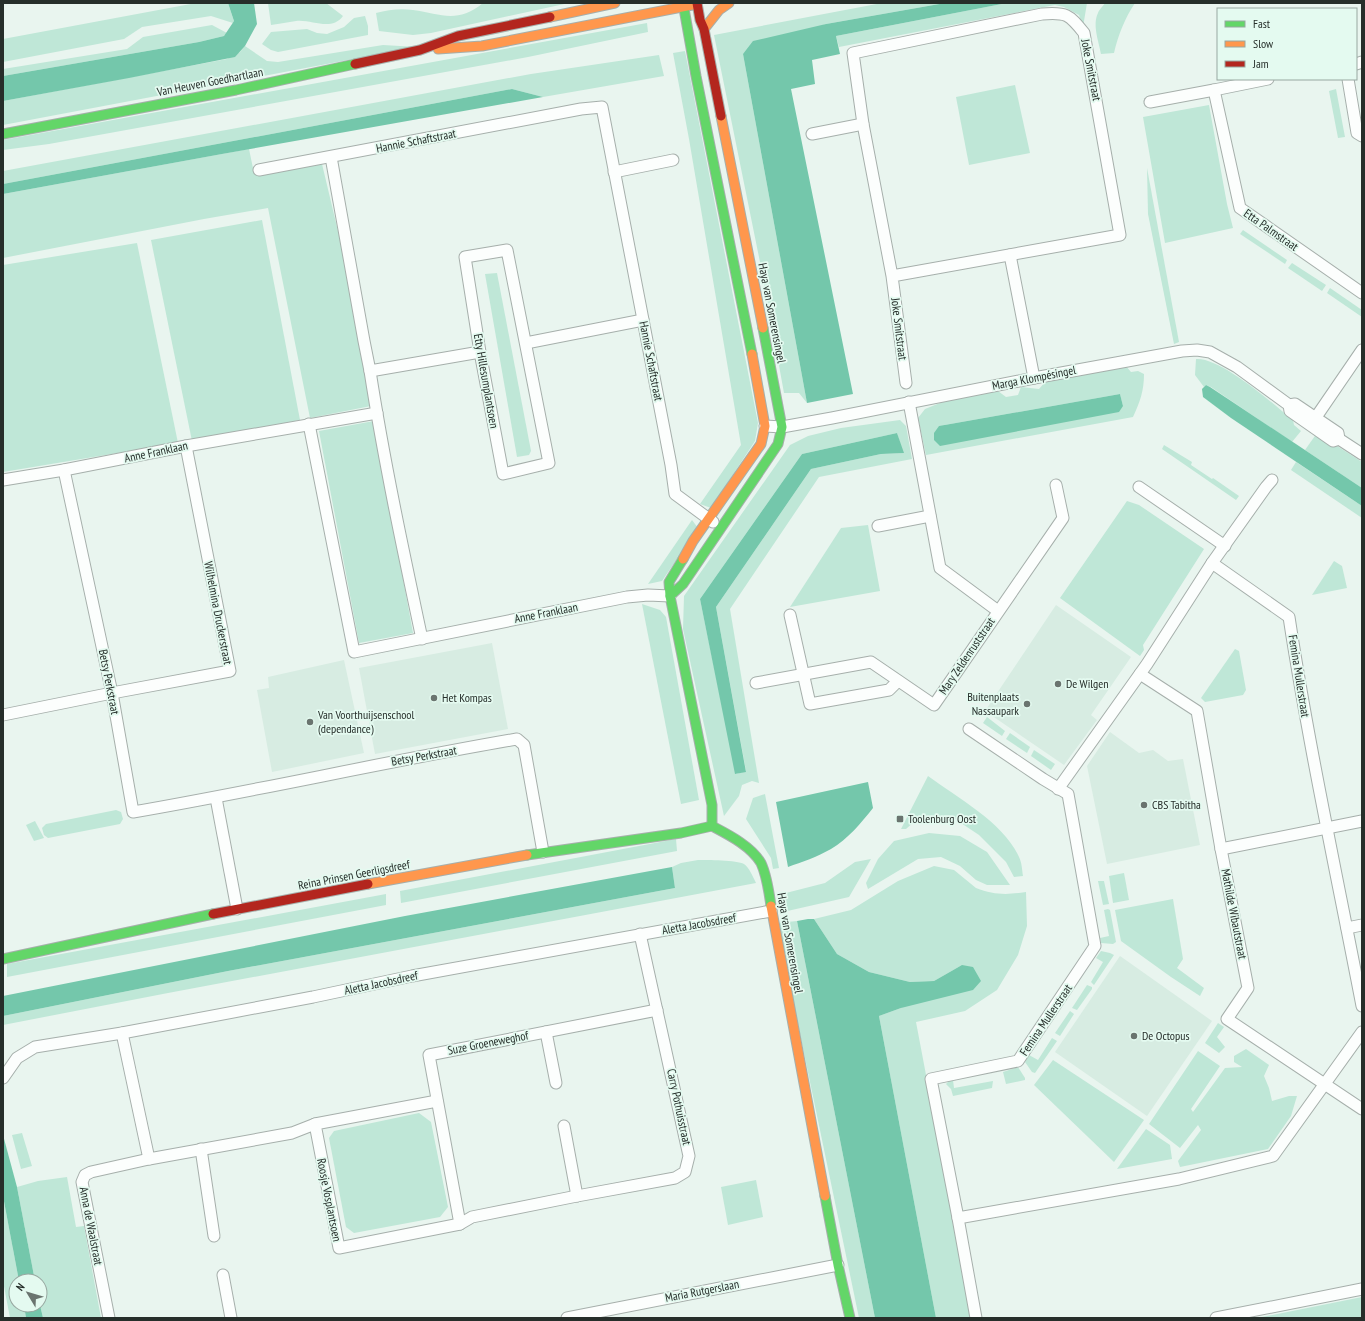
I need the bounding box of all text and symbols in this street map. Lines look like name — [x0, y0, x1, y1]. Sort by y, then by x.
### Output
legend — [1217, 8, 1357, 80]
text: Fast — [1253, 16, 1271, 31]
text: Slow — [1253, 36, 1274, 51]
street label: Joke Smitstraat — [1078, 37, 1105, 103]
text: Jam — [1252, 56, 1269, 71]
street label: Van Heuven Goedhartlaan — [155, 64, 264, 99]
street label: Hannie Schaftstraat — [375, 125, 458, 156]
street label: Etta Palmstraat — [1241, 205, 1302, 254]
street label: Haya van Somerensingel — [755, 262, 790, 364]
street label: Joke Smitstraat — [888, 296, 911, 362]
street label: Hannie Schaftstraat — [636, 320, 667, 403]
street label: Etty Hillesumplantsoen — [471, 332, 502, 429]
street label: Marga Klompésingel — [991, 362, 1077, 393]
street label: Anne Franklaan — [123, 437, 189, 466]
street label: Wilhelmina Druckerstraat — [201, 560, 236, 667]
street label: Anne Franklaan — [513, 599, 579, 626]
street label: Mary Zeldenruststraat — [935, 614, 998, 697]
street label: Femina Mullerstraat — [1286, 634, 1314, 719]
street label: Betsy Perkstraat — [96, 648, 123, 717]
place label: De Wilgen — [1066, 676, 1108, 691]
marker: De Wilgen — [1053, 679, 1063, 689]
place label: Buitenplaats Nassaupark — [967, 689, 1019, 718]
place label: Het Kompas — [442, 690, 492, 705]
marker: Het Kompas — [429, 693, 439, 703]
marker: Buitenplaats Nassaupark — [1022, 699, 1032, 709]
place label: Van Voorthuijsenschool (dependance) — [317, 707, 415, 736]
marker: Van Voorthuijsenschool (dependance) — [305, 717, 315, 727]
street label: Betsy Perkstraat — [390, 742, 458, 769]
place label: CBS Tabitha — [1152, 797, 1201, 812]
marker: CBS Tabitha — [1139, 800, 1149, 810]
place label: Toolenburg Oost — [908, 811, 977, 826]
marker: Toolenburg Oost — [895, 814, 905, 824]
street label: Reina Prinsen Geerligsdreef — [297, 856, 412, 893]
street label: Mathilde Wibautstraat — [1218, 867, 1251, 961]
street label: Haya van Somerensingel — [774, 892, 807, 995]
street label: Aletta Jacobsdreef — [661, 909, 738, 937]
street label: Aletta Jacobsdreef — [343, 967, 420, 998]
street label: Femina Mullerstraat — [1016, 980, 1075, 1058]
street label: Suze Groeneweghof — [446, 1027, 530, 1058]
place label: De Octopus — [1142, 1028, 1190, 1043]
marker: De Octopus — [1129, 1031, 1139, 1041]
street label: Carry Pothuisstraat — [664, 1067, 695, 1147]
street label: Roosje Vosplantsoen — [314, 1157, 345, 1243]
street label: Anna de Waalstraat — [77, 1185, 107, 1267]
north arrow — [8, 1273, 48, 1313]
street label: Maria Rutgerslaan — [664, 1276, 740, 1305]
text: N — [13, 1280, 27, 1293]

